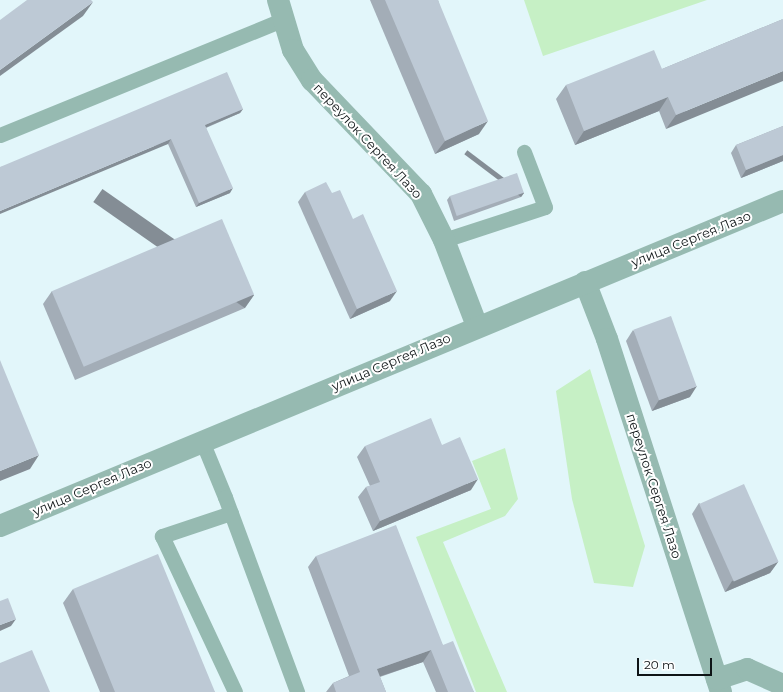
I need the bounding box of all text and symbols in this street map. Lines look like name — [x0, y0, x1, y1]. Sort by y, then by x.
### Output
street label: переулок Сергея Лазо — [310, 80, 426, 202]
street label: улица Сергея Лазо — [629, 208, 753, 270]
street label: улица Сергея Лазо — [329, 330, 453, 394]
street label: переулок Сергея Лазо — [623, 411, 685, 561]
street label: улица Сергея Лазо — [30, 455, 154, 519]
scale bar — [639, 650, 714, 676]
text: 20 m — [644, 657, 675, 672]

